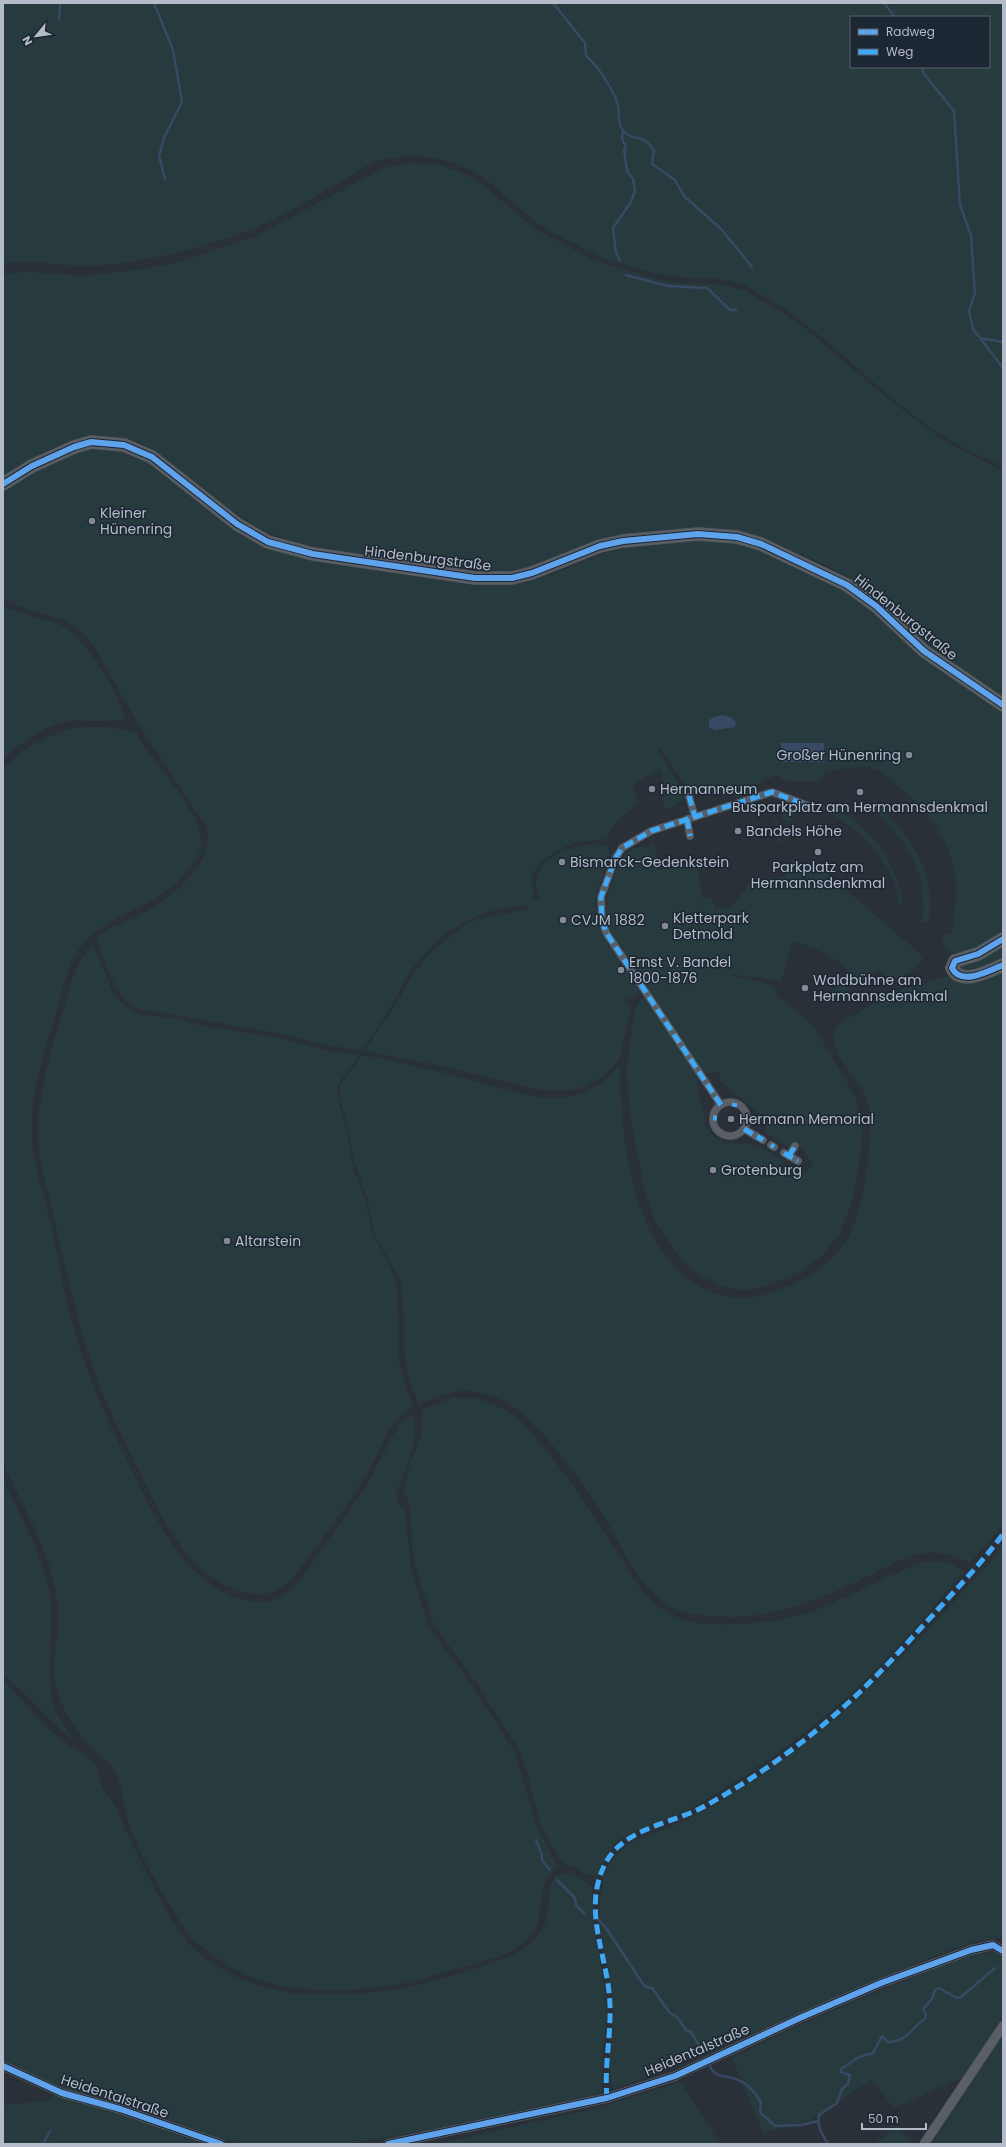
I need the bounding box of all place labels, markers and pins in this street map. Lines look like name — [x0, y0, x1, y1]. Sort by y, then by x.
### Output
place label: Kleiner Hünenring — [100, 503, 172, 539]
marker: Kleiner Hünenring — [87, 516, 97, 526]
place label: Großer Hünenring — [776, 745, 901, 765]
marker: Großer Hünenring — [904, 750, 914, 760]
place label: Hermanneum — [660, 779, 757, 799]
marker: Hermanneum — [647, 784, 657, 794]
marker: Busparkplatz am Hermannsdenkmal — [855, 787, 865, 797]
place label: Busparkplatz am Hermannsdenkmal — [732, 797, 988, 817]
place label: Bandels Höhe — [746, 821, 842, 841]
marker: Bandels Höhe — [733, 826, 743, 836]
marker: Parkplatz am Hermannsdenkmal — [813, 847, 823, 857]
place label: Bismarck-Gedenkstein — [570, 852, 729, 872]
marker: Bismarck-Gedenkstein — [557, 857, 567, 867]
place label: Parkplatz am Hermannsdenkmal — [751, 857, 885, 893]
place label: Kletterpark Detmold — [673, 908, 750, 944]
place label: CVJM 1882 — [571, 910, 645, 930]
marker: CVJM 1882 — [558, 915, 568, 925]
marker: Kletterpark Detmold — [660, 921, 670, 931]
place label: Ernst V. Bandel 1800-1876 — [629, 952, 731, 988]
marker: Ernst V. Bandel 1800-1876 — [616, 965, 626, 975]
place label: Waldbühne am Hermannsdenkmal — [813, 970, 947, 1006]
marker: Waldbühne am Hermannsdenkmal — [800, 983, 810, 993]
place label: Hermann Memorial — [739, 1109, 874, 1129]
marker: Hermann Memorial — [726, 1114, 736, 1124]
place label: Grotenburg — [721, 1160, 802, 1180]
marker: Grotenburg — [708, 1165, 718, 1175]
place label: Altarstein — [235, 1231, 301, 1251]
marker: Altarstein — [222, 1236, 232, 1246]

